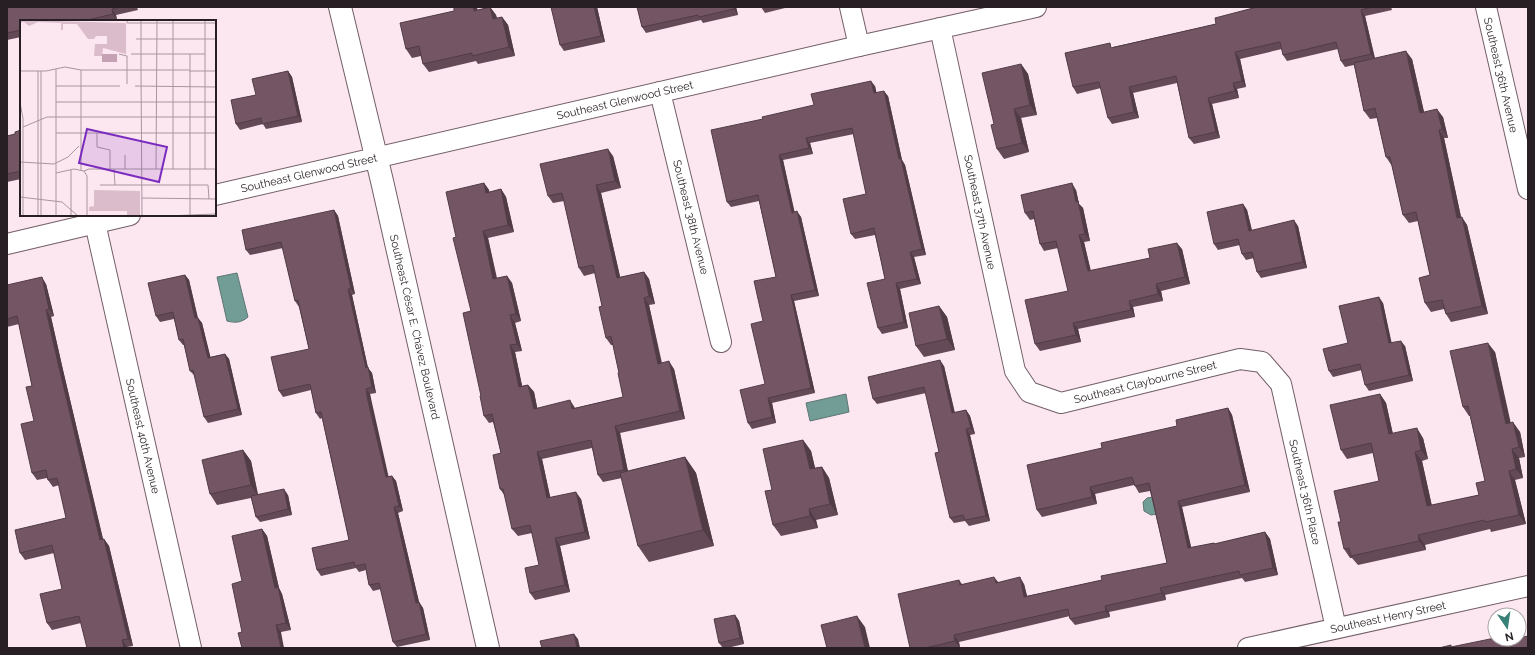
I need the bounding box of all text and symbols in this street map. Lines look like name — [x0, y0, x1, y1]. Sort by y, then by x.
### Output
street label: Southeast 36th Avenue — [1481, 16, 1520, 134]
inset map — [20, 20, 216, 216]
street label: Southeast Glenwood Street — [556, 78, 695, 123]
street label: Southeast Glenwood Street — [240, 151, 379, 196]
street label: Southeast 37th Avenue — [961, 154, 998, 271]
street label: Southeast 38th Avenue — [670, 158, 711, 276]
street label: Southeast César E. Chávez Boulevard — [387, 233, 442, 421]
street label: Southeast Claybourne Street — [1073, 358, 1218, 406]
street label: Southeast 40th Avenue — [123, 377, 162, 496]
street label: Southeast 36th Place — [1286, 438, 1323, 547]
street label: Southeast Henry Street — [1329, 599, 1447, 636]
north arrow — [1487, 607, 1527, 647]
text: N — [1504, 629, 1515, 644]

